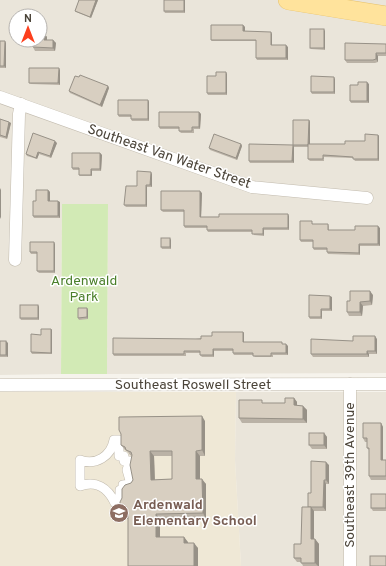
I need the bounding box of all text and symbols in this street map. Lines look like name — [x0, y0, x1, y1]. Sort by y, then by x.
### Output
north arrow — [8, 8, 48, 48]
text: N — [24, 12, 32, 26]
street label: Southeast Van Water Street — [85, 121, 253, 193]
park label: Ardenwald Park — [51, 273, 117, 306]
street label: Southeast Roswell Street — [115, 377, 271, 394]
street label: Southeast 39th Avenue — [342, 402, 359, 548]
place label: Ardenwald Elementary School — [133, 497, 257, 530]
school or university icon: Ardenwald Elementary School — [108, 502, 130, 524]

